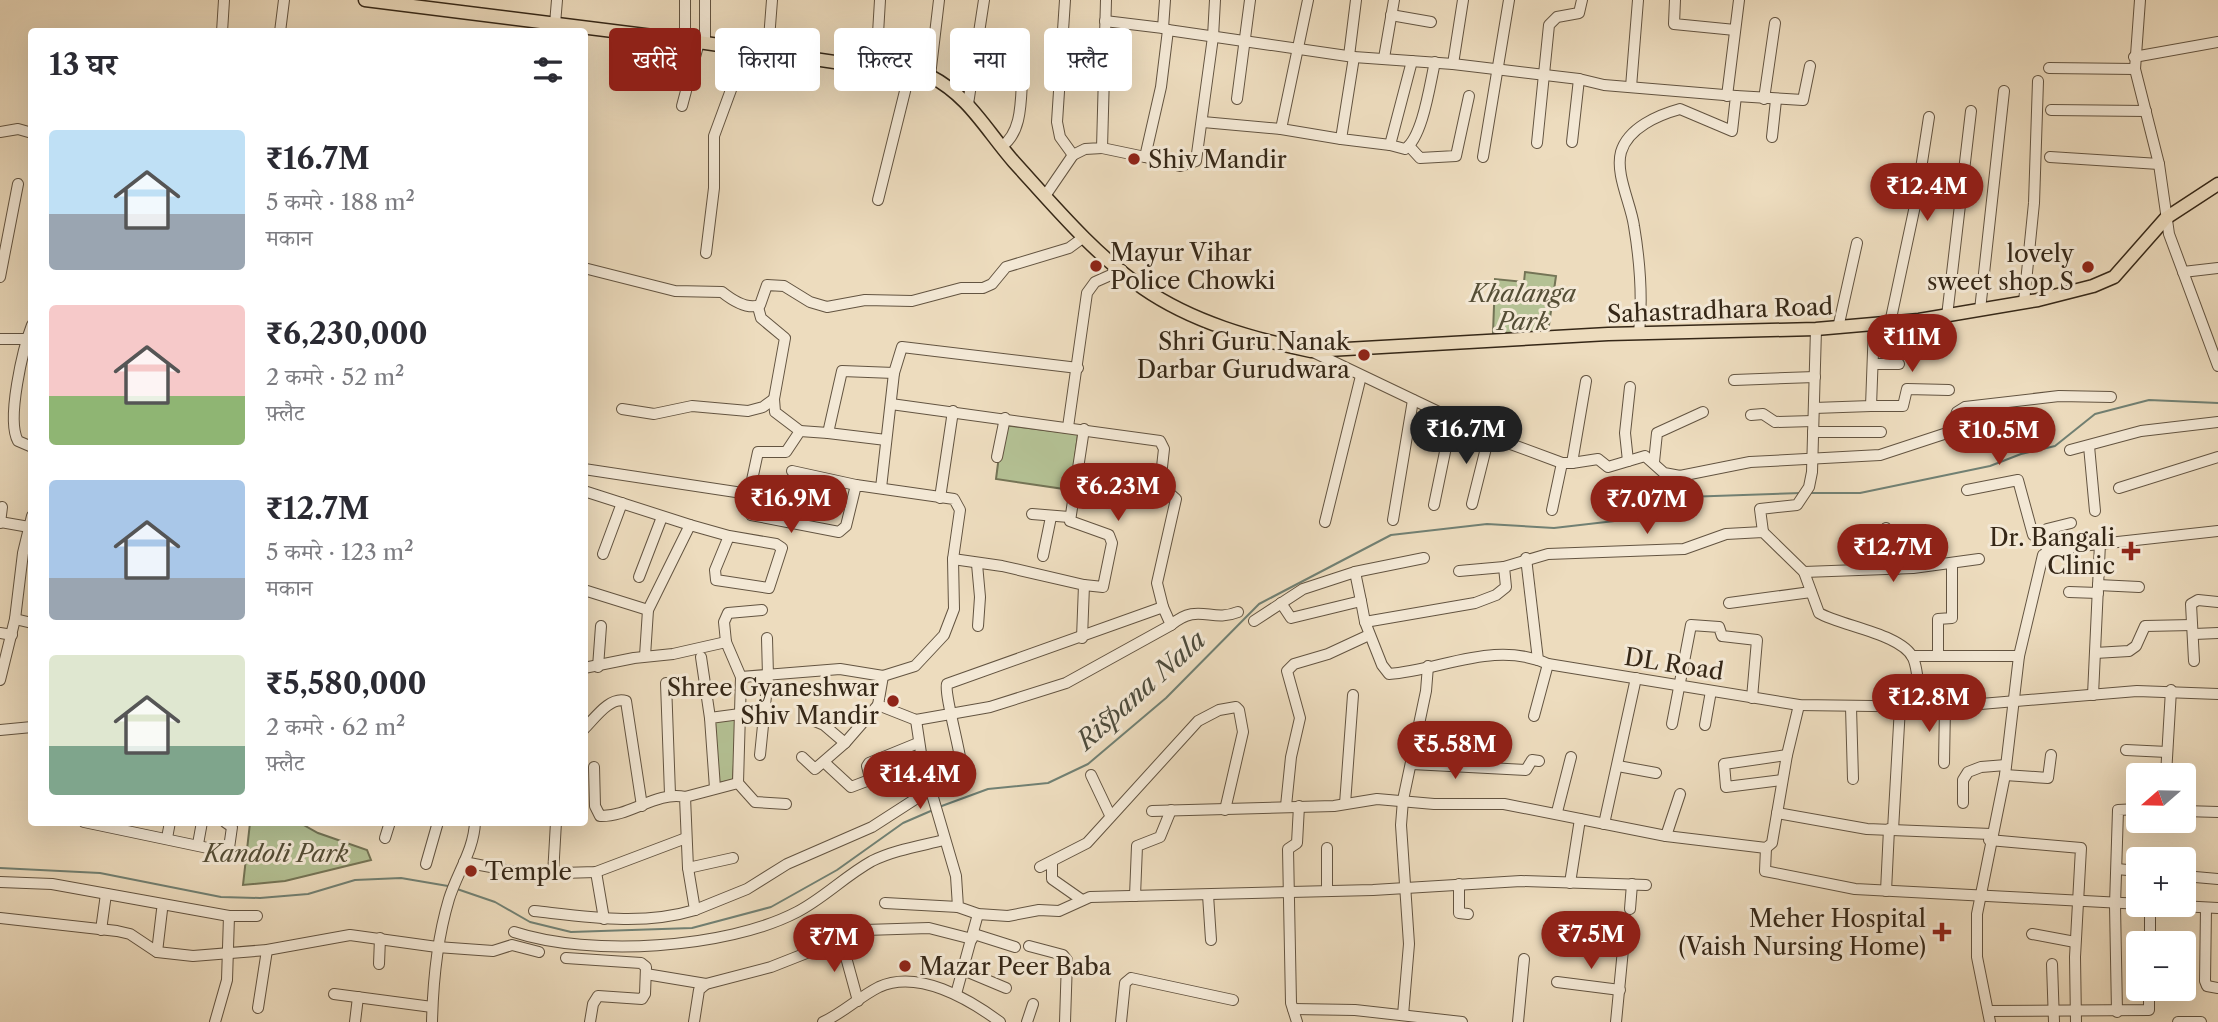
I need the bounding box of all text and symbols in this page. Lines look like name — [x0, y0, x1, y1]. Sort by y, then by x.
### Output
chip: खरीदें — [609, 28, 701, 91]
chip: किराया — [715, 28, 820, 91]
chip: फ़िल्टर — [834, 28, 936, 91]
chip: नया — [950, 28, 1030, 91]
chip: फ़्लैट — [1044, 28, 1132, 91]
text: 13 घर — [49, 46, 117, 83]
icon: filters — [529, 51, 567, 89]
text: ₹16.7M — [266, 140, 370, 177]
place label: Shiv Mandir — [1148, 145, 1287, 174]
marker: Shiv Mandir — [1126, 151, 1142, 167]
icon: home — [105, 158, 189, 242]
pin: ₹12.4M — [1870, 164, 1984, 223]
text: ₹12.4M — [1886, 172, 1968, 200]
text: 5 कमरे · 188 m² — [266, 188, 415, 216]
text: मकान — [266, 224, 313, 252]
place label: Mayur Vihar Police Chowki — [1110, 238, 1275, 295]
place label: lovely sweet shop S — [1927, 239, 2075, 296]
marker: Mayur Vihar Police Chowki — [1088, 258, 1104, 274]
marker: lovely sweet shop S — [2080, 259, 2096, 275]
park label: Khalanga Park — [1468, 279, 1576, 336]
street label: Sahastradhara Road — [1606, 292, 1834, 328]
pin: ₹11M — [1871, 314, 1953, 374]
text: ₹6,230,000 — [266, 315, 428, 352]
text: ₹11M — [1883, 323, 1941, 351]
place label: Shri Guru Nanak Darbar Gurudwara — [1137, 327, 1351, 384]
icon: home — [105, 333, 189, 417]
marker: Shri Guru Nanak Darbar Gurudwara — [1356, 347, 1372, 363]
text: 2 कमरे · 52 m² — [266, 363, 404, 391]
text: फ़्लैट — [266, 399, 304, 427]
pin: ₹16.7M — [1409, 406, 1523, 466]
pin: ₹10.5M — [1942, 407, 2056, 467]
text: ₹16.7M — [1426, 415, 1506, 443]
text: ₹10.5M — [1959, 416, 2040, 444]
pin: ₹6.23M — [1061, 463, 1175, 523]
text: ₹6.23M — [1076, 472, 1160, 500]
pin: ₹16.9M — [734, 476, 848, 535]
pin: ₹7.07M — [1590, 476, 1704, 536]
text: ₹16.9M — [750, 484, 832, 512]
text: ₹7.07M — [1607, 485, 1687, 513]
text: ₹12.7M — [266, 490, 370, 527]
icon: home — [105, 508, 189, 592]
place label: Dr. Bangali Clinic — [1989, 523, 2115, 580]
pin: ₹12.7M — [1836, 524, 1950, 584]
text: ₹12.7M — [1853, 533, 1933, 561]
text: 5 कमरे · 123 m² — [266, 538, 414, 566]
marker: Dr. Bangali Clinic — [2121, 541, 2141, 561]
text: मकान — [266, 574, 313, 602]
water label: Rispana Nala — [1068, 623, 1213, 758]
street label: DL Road — [1622, 642, 1726, 686]
text: ₹5,580,000 — [266, 665, 427, 702]
place label: Shree Gyaneshwar Shiv Mandir — [667, 673, 879, 730]
pin: ₹12.8M — [1872, 674, 1986, 734]
icon: home — [105, 683, 189, 767]
text: ₹12.8M — [1888, 683, 1970, 711]
marker: Shree Gyaneshwar Shiv Mandir — [885, 693, 901, 709]
text: 2 कमरे · 62 m² — [266, 713, 405, 741]
pin: ₹5.58M — [1398, 722, 1512, 781]
text: ₹5.58M — [1413, 730, 1497, 758]
text: फ़्लैट — [266, 749, 304, 777]
pin: ₹14.4M — [863, 752, 977, 811]
text: ₹14.4M — [879, 760, 961, 788]
north arrow — [2126, 763, 2196, 833]
map controls — [2126, 763, 2196, 1001]
park label: Kandoli Park — [201, 839, 349, 868]
button: + — [2126, 847, 2196, 917]
place label: Temple — [485, 857, 572, 886]
marker: Temple — [463, 863, 479, 879]
place label: Meher Hospital (Vaish Nursing Home) — [1679, 904, 1926, 961]
pin: ₹7.5M — [1542, 912, 1640, 971]
pin: ₹7M — [800, 914, 868, 974]
text: ₹7.5M — [1557, 920, 1625, 948]
marker: Meher Hospital (Vaish Nursing Home) — [1932, 922, 1952, 942]
text: ₹7M — [809, 923, 859, 951]
button: − — [2126, 931, 2196, 1001]
place label: Mazar Peer Baba — [919, 952, 1112, 981]
marker: Mazar Peer Baba — [897, 958, 913, 974]

